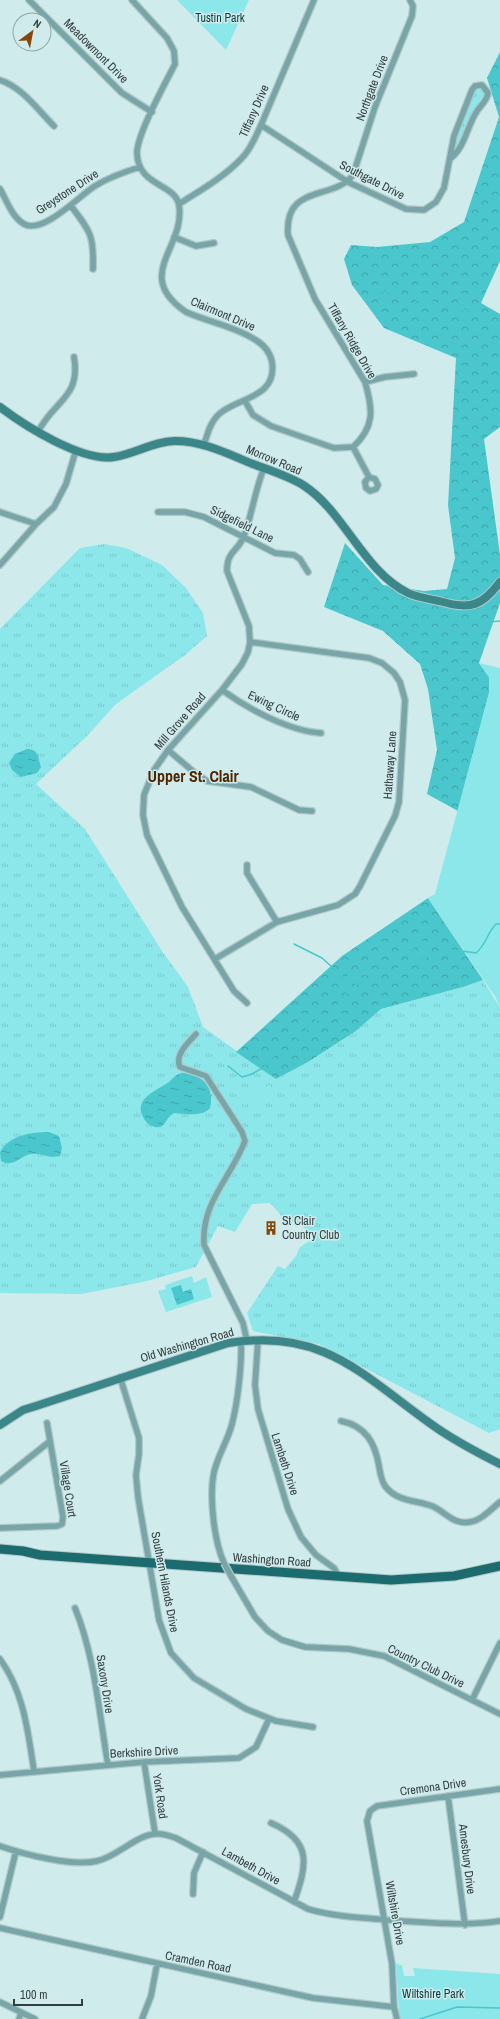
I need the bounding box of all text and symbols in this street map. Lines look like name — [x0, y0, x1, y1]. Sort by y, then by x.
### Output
park label: Tustin Park — [195, 10, 245, 26]
north arrow — [12, 12, 52, 52]
street label: Meadowmont Drive — [60, 15, 132, 87]
text: N — [31, 16, 44, 31]
street label: Northgate Drive — [352, 53, 392, 123]
street label: Tiffany Drive — [235, 82, 273, 140]
street label: Southgate Drive — [337, 157, 407, 203]
street label: Greystone Drive — [33, 166, 101, 218]
street label: Clairmont Drive — [188, 293, 258, 335]
street label: Tiffany Ridge Drive — [324, 300, 380, 382]
street label: Morrow Road — [244, 441, 304, 479]
street label: Sidgefield Lane — [208, 502, 276, 546]
street label: Ewing Circle — [245, 687, 303, 725]
street label: Mill Grove Road — [151, 689, 209, 753]
street label: Hathaway Lane — [380, 730, 400, 800]
district label: Upper St. Clair — [147, 765, 239, 787]
place label: St Clair Country Club — [282, 1213, 339, 1243]
building icon: St Clair Country Club — [263, 1220, 279, 1236]
street label: Old Washington Road — [138, 1324, 236, 1366]
street label: Lambeth Drive — [267, 1431, 303, 1497]
street label: Village Court — [56, 1460, 80, 1519]
street label: Southern Hilands Drive — [147, 1530, 183, 1634]
street label: Washington Road — [232, 1549, 312, 1571]
street label: Country Club Drive — [385, 1640, 467, 1692]
street label: Saxony Drive — [92, 1654, 118, 1714]
street label: Berkshire Drive — [109, 1742, 179, 1762]
street label: York Road — [149, 1772, 171, 1820]
street label: Cremona Drive — [399, 1774, 467, 1800]
street label: Amesbury Drive — [455, 1822, 479, 1895]
street label: Lambeth Drive — [219, 1843, 283, 1889]
street label: Wiltshire Drive — [381, 1880, 409, 1946]
street label: Cramden Road — [164, 1947, 232, 1977]
scale bar — [14, 1981, 82, 2007]
park label: Wiltshire Park — [402, 1986, 464, 2002]
text: 100 m — [20, 1987, 47, 2003]

